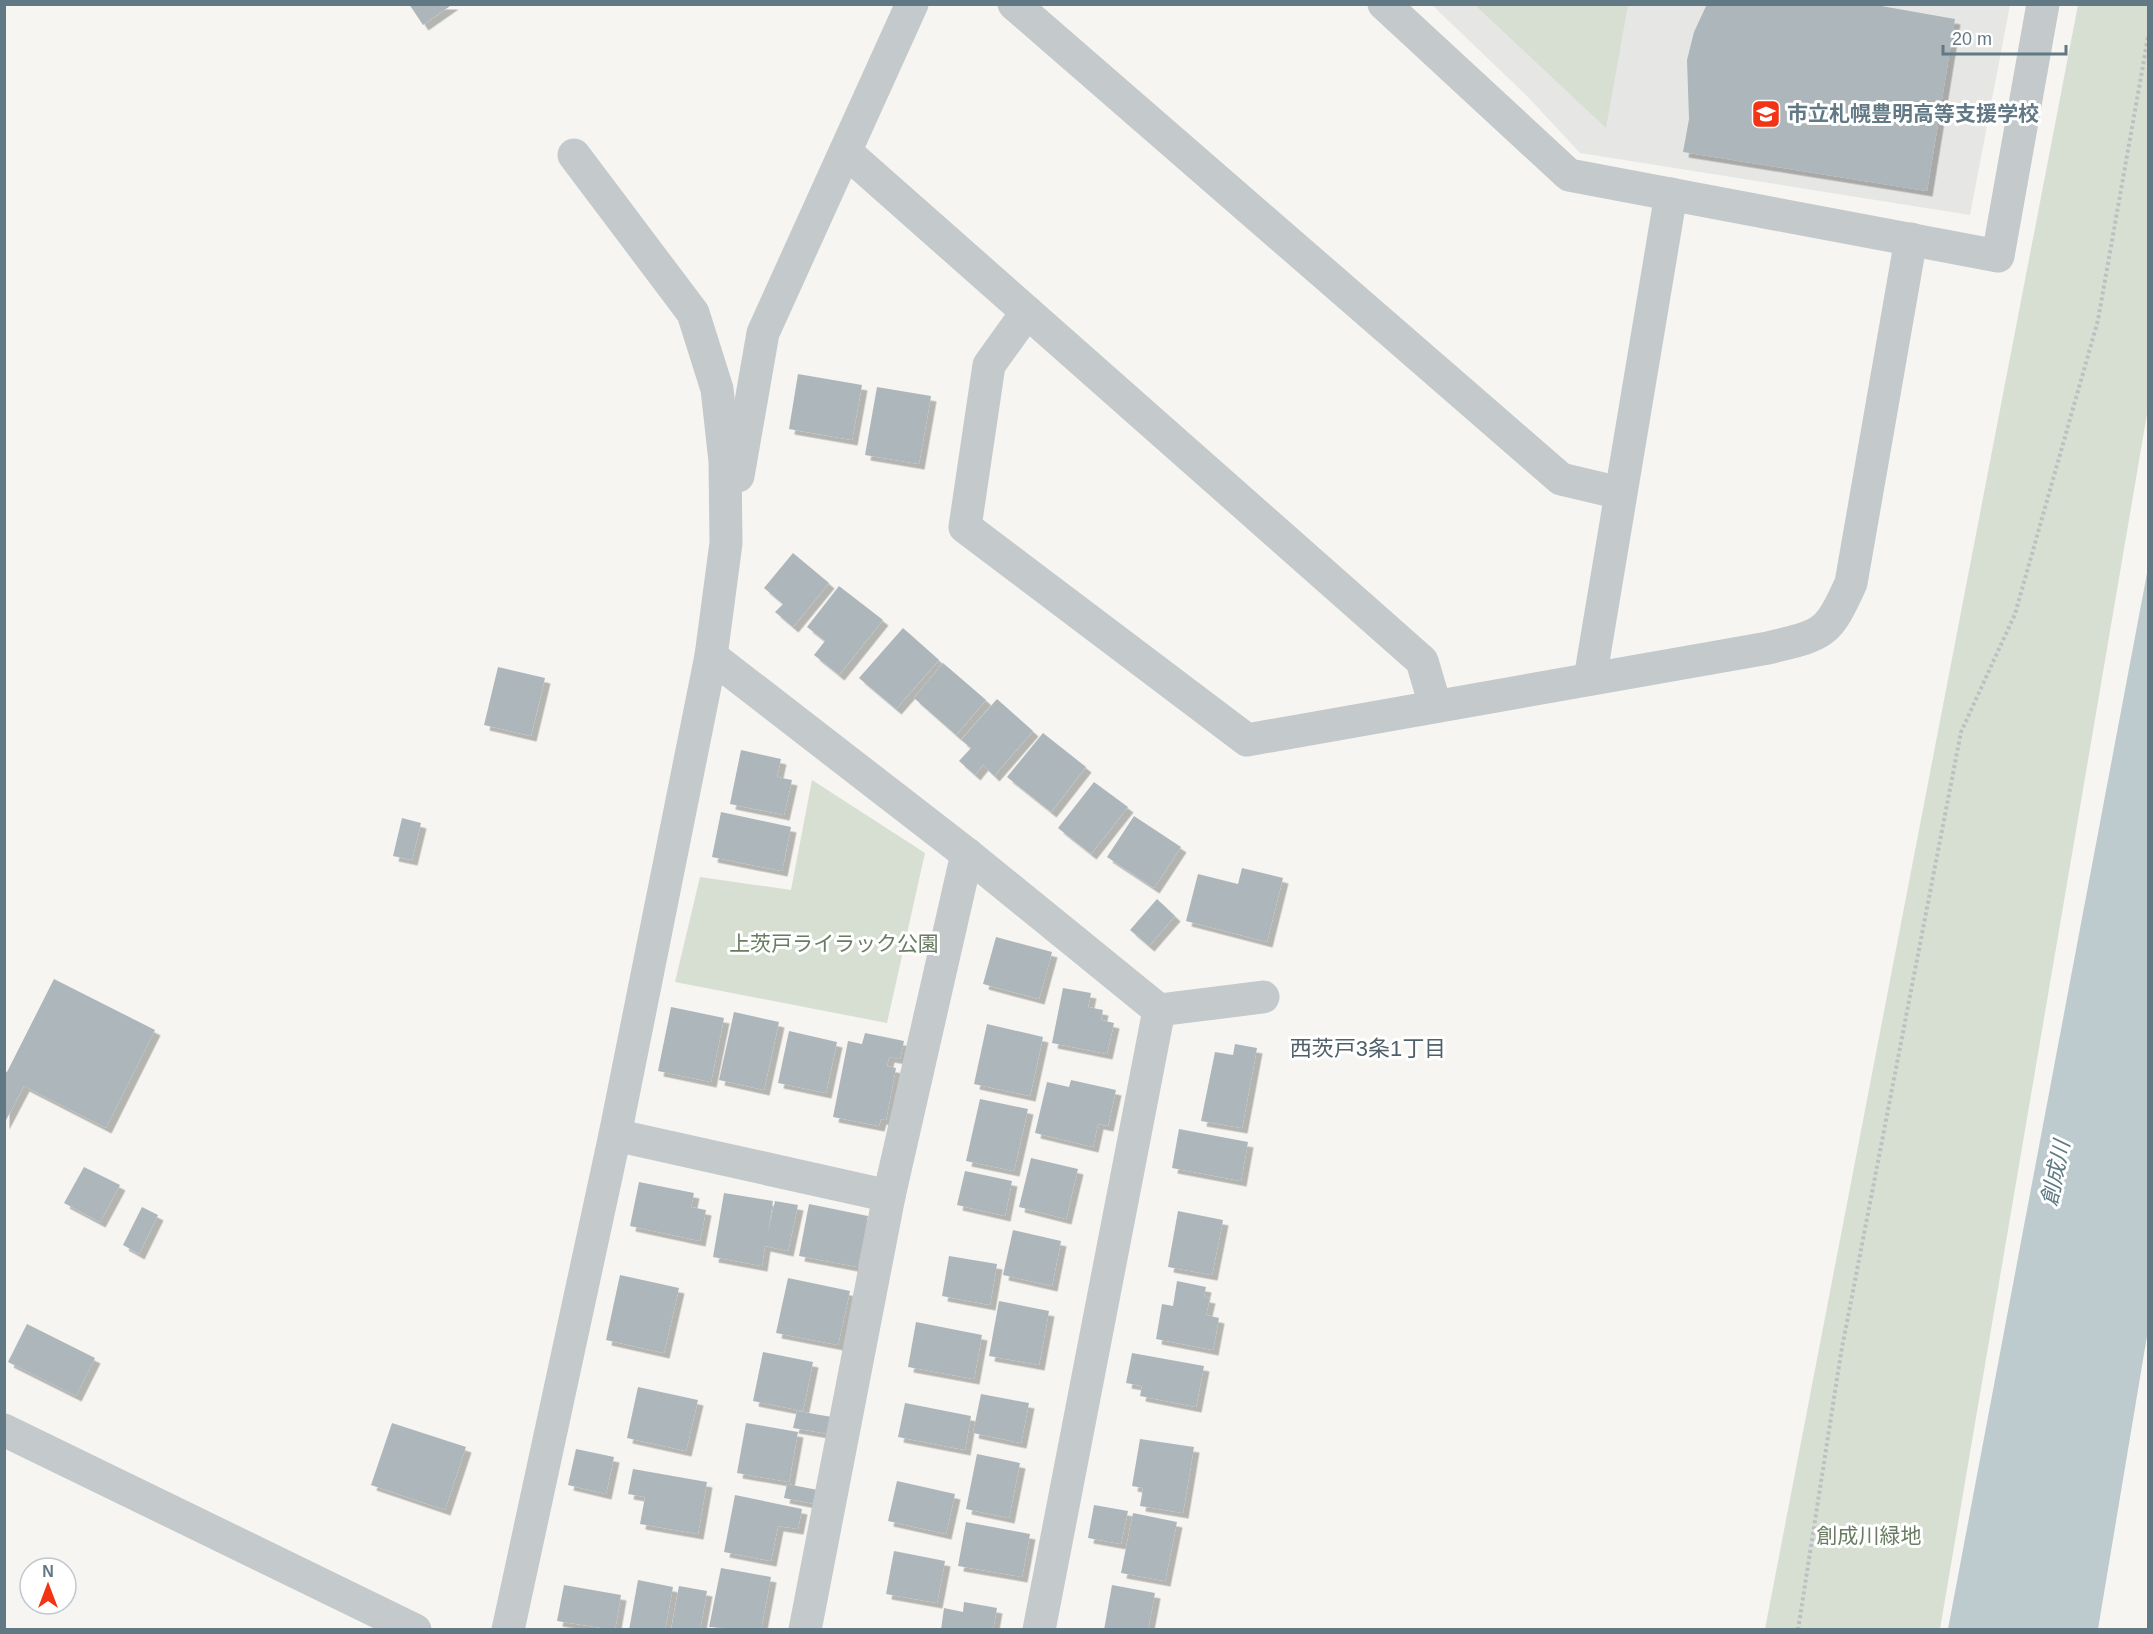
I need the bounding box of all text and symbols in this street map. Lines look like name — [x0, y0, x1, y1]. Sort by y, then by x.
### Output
scale bar — [1943, 18, 2066, 56]
text: 20 m — [1952, 29, 1992, 49]
school or university icon: 市立札幌豊明高等支援学校 — [1750, 98, 1782, 130]
place label: 市立札幌豊明高等支援学校 — [1787, 102, 2039, 125]
park label: 上茨戸ライラック公園 — [729, 932, 939, 955]
district label: 西茨戸3条1丁目 — [1290, 1036, 1446, 1061]
water label: 創成川 — [2036, 1136, 2075, 1208]
park label: 創成川緑地 — [1817, 1524, 1922, 1547]
north arrow — [18, 1556, 78, 1616]
text: N — [42, 1563, 54, 1580]

